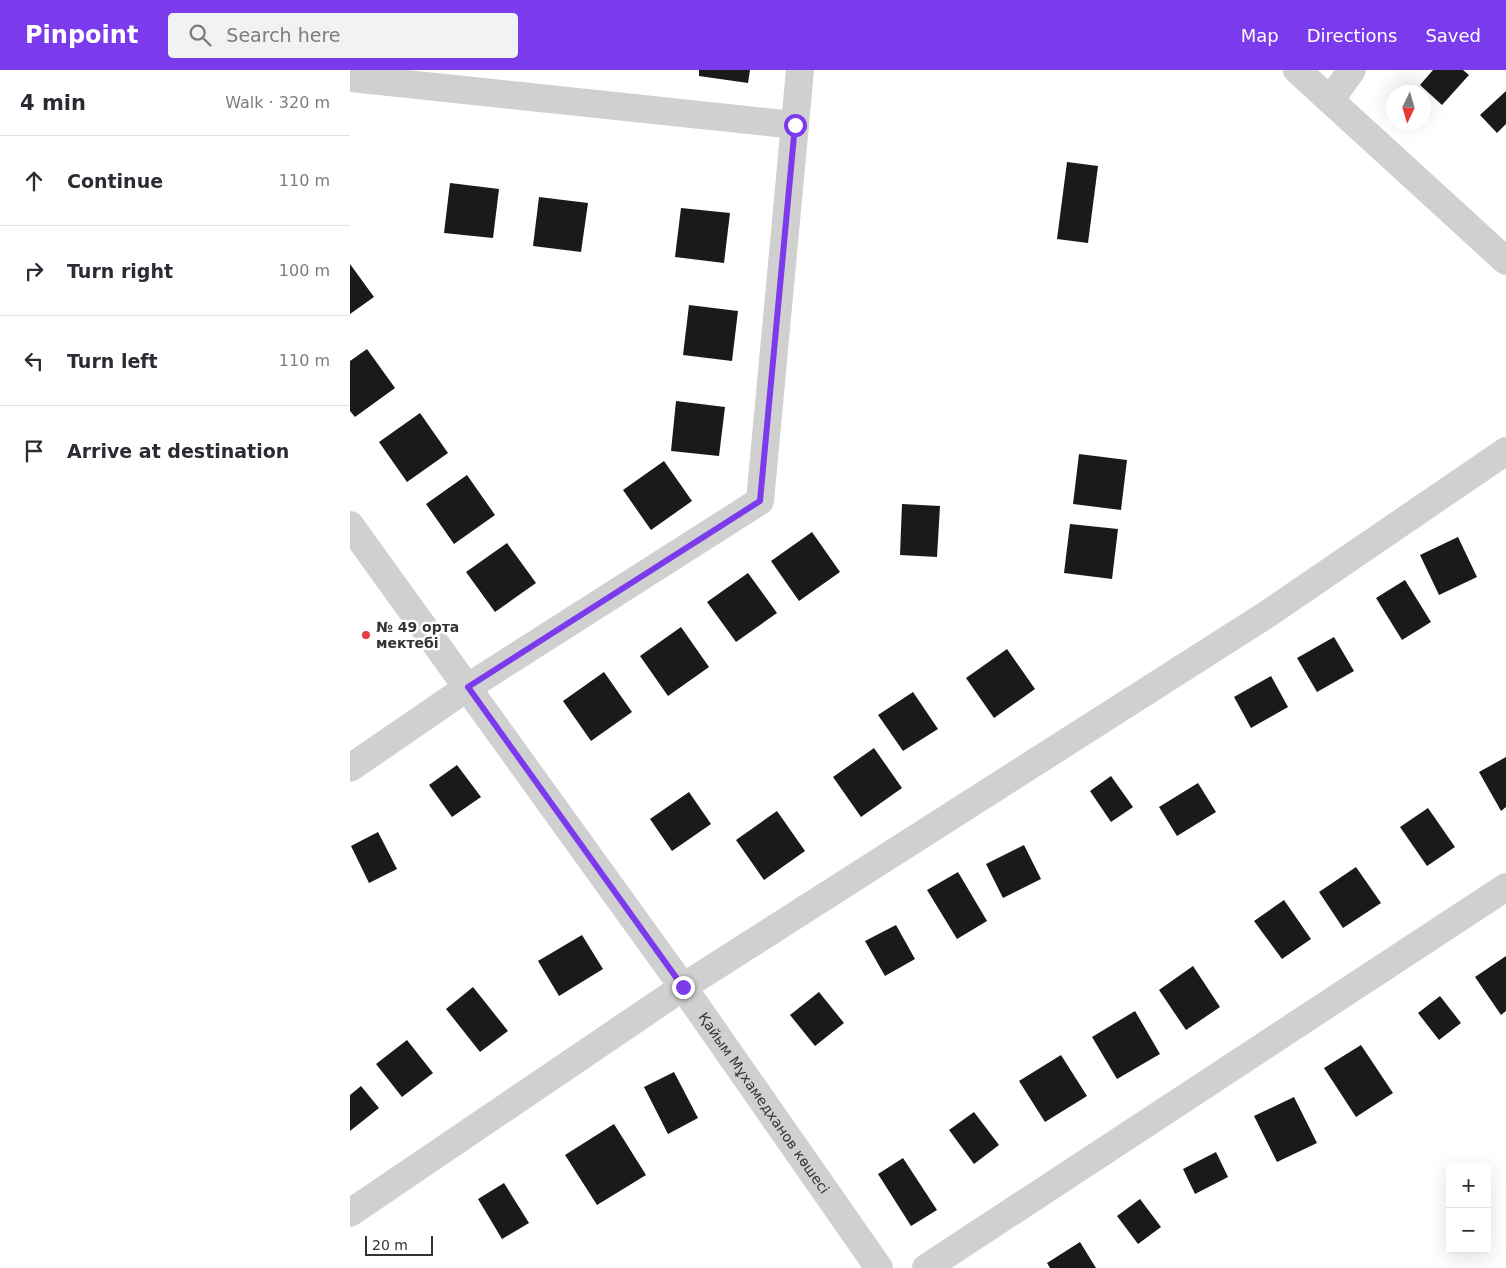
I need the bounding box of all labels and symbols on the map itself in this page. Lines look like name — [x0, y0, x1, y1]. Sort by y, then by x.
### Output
north arrow — [1386, 85, 1431, 130]
route start — [784, 114, 807, 137]
place label: № 49 орта мектебі — [376, 619, 459, 651]
marker: № 49 орта мектебі — [360, 629, 372, 641]
route end — [672, 976, 695, 999]
street label: Қайым Мұхамедханов көшесі — [695, 1009, 833, 1197]
scale bar — [365, 1233, 432, 1256]

